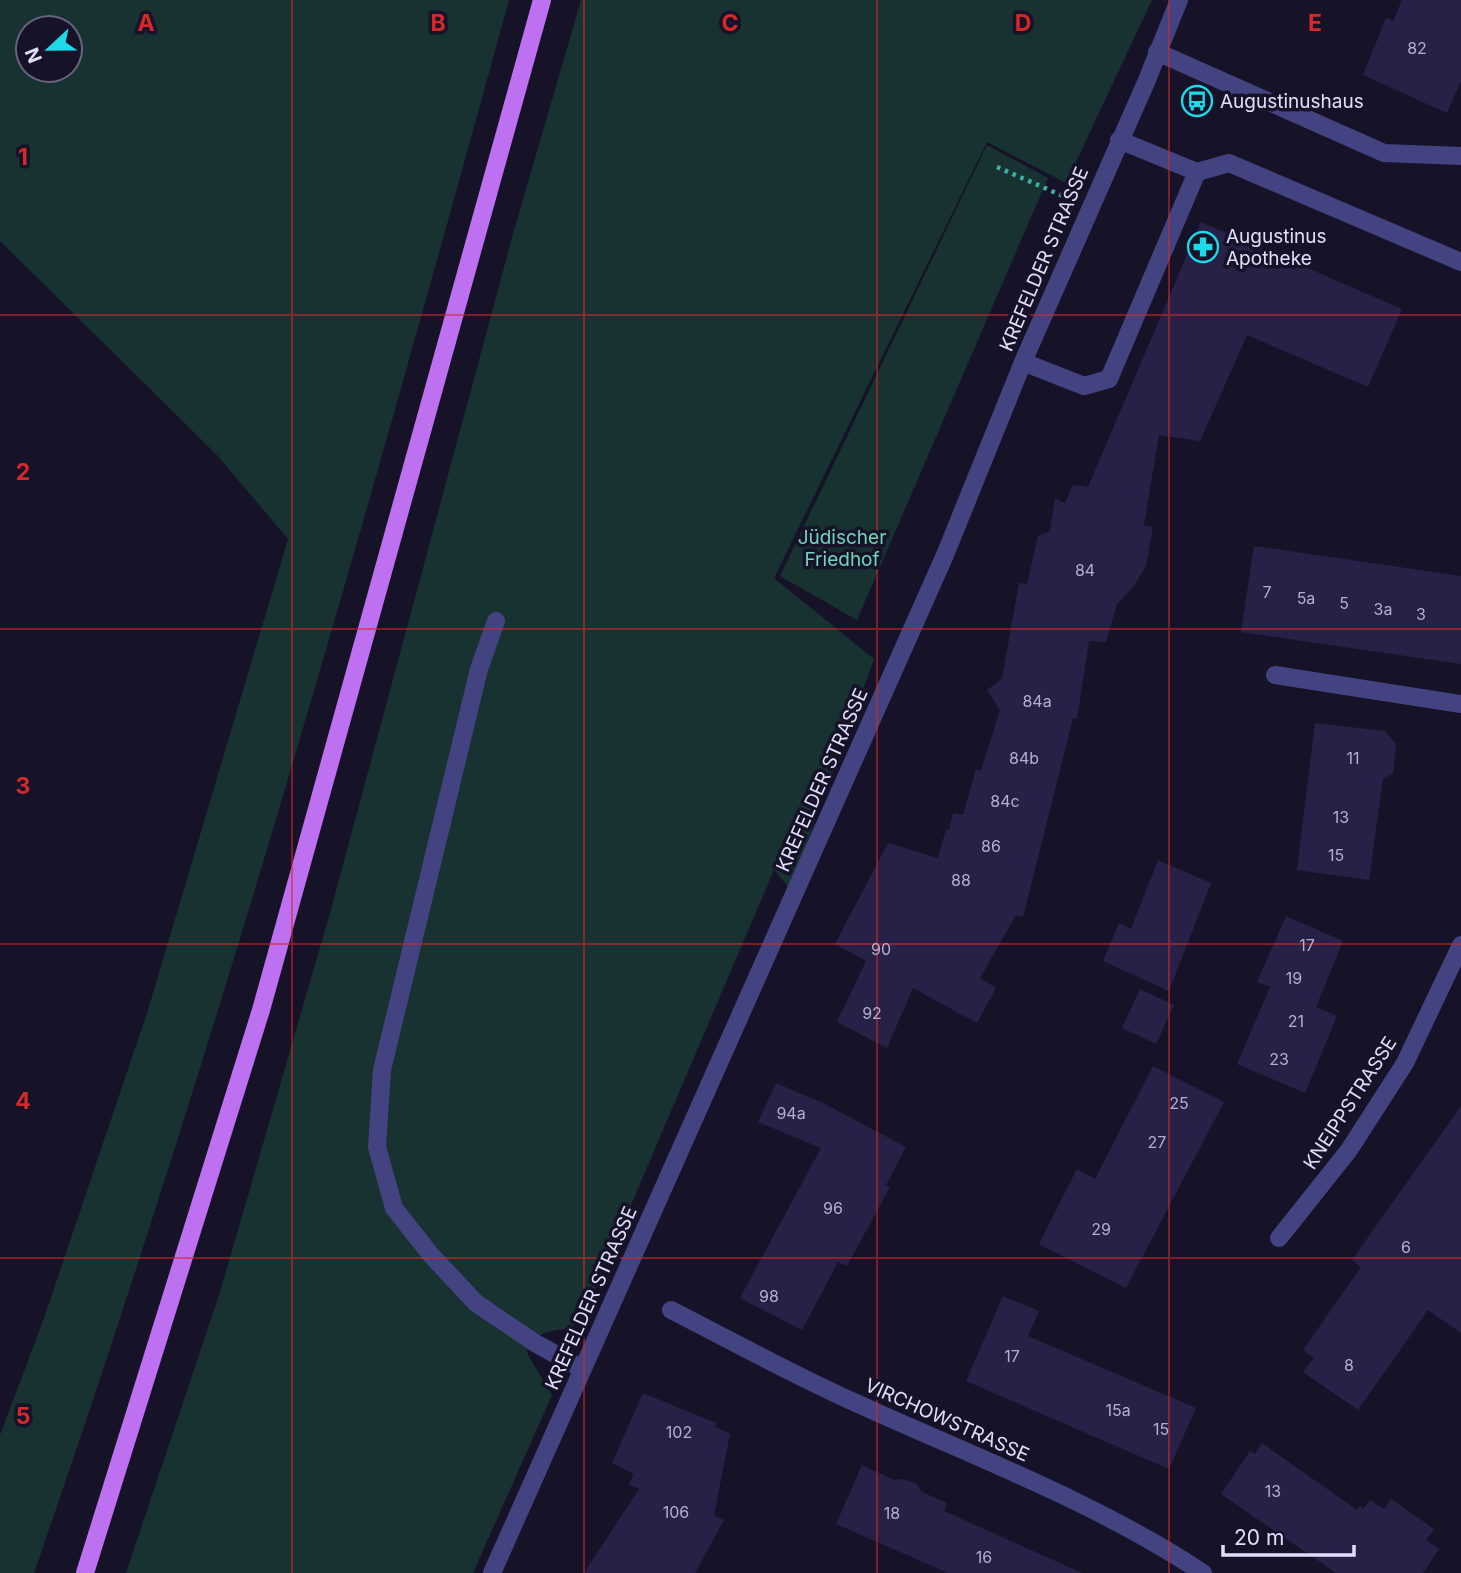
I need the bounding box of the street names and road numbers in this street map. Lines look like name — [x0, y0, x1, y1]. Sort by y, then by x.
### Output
street label: KREFELDER STRASSE — [995, 163, 1093, 355]
street label: KREFELDER STRASSE — [771, 685, 873, 875]
street label: KNEIPPSTRASSE — [1299, 1032, 1401, 1174]
street label: KREFELDER STRASSE — [540, 1203, 642, 1393]
street label: VIRCHOWSTRASSE — [861, 1373, 1033, 1467]

